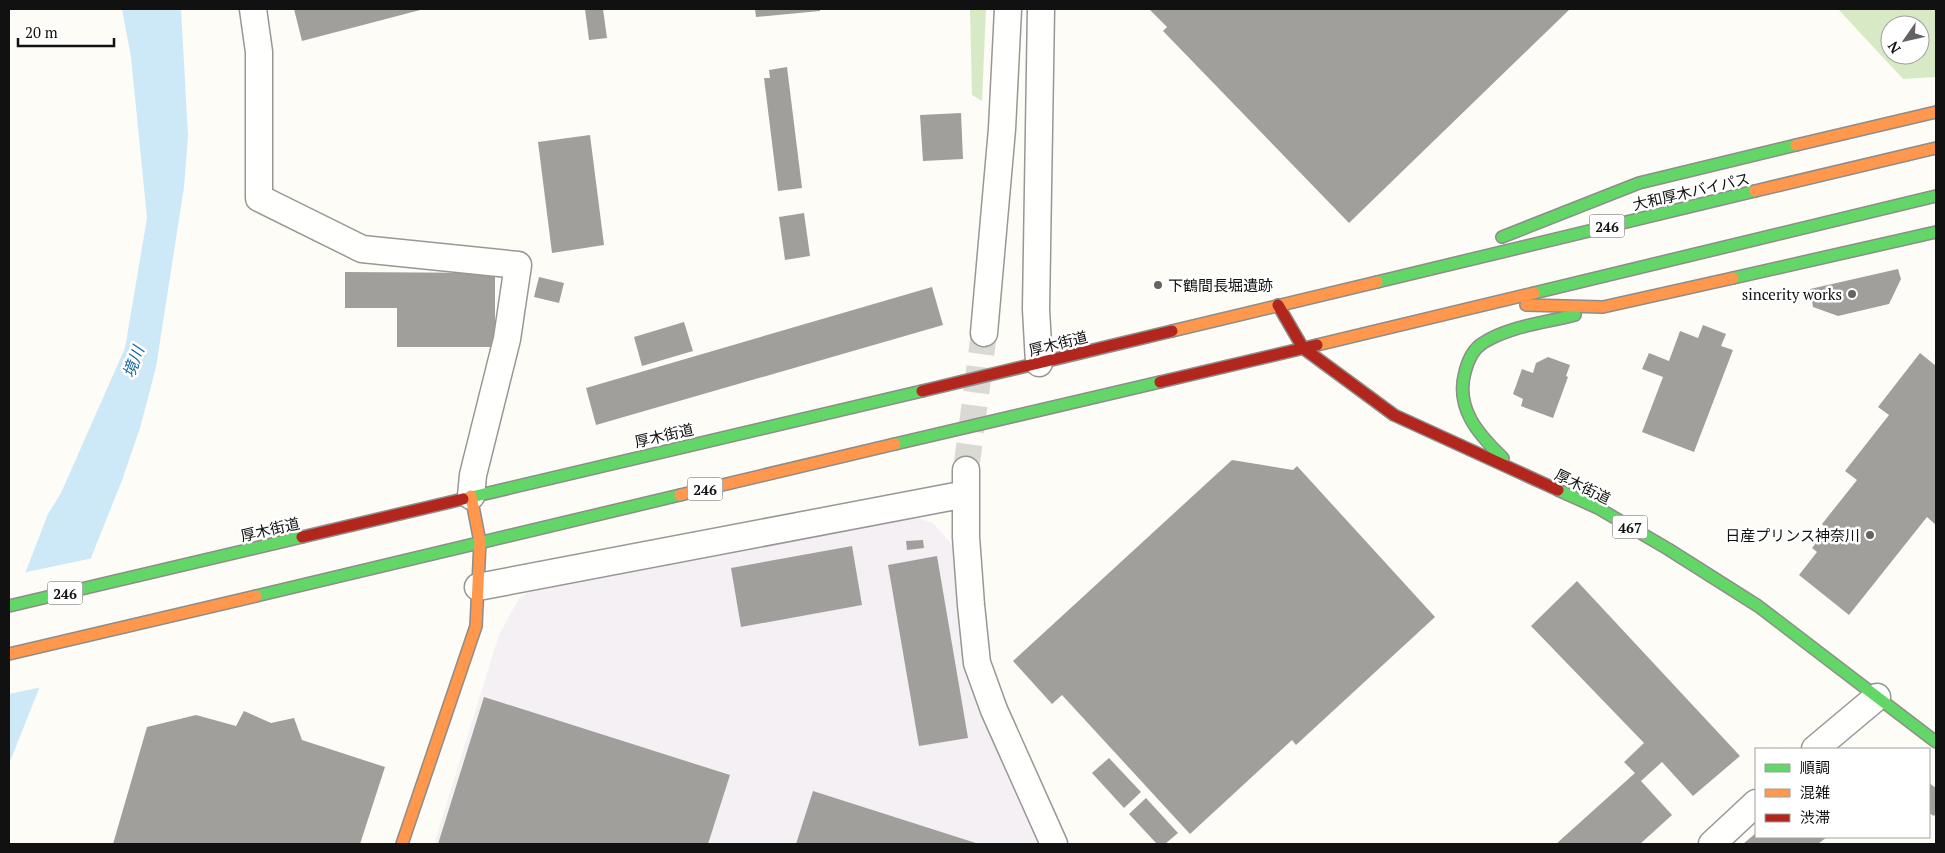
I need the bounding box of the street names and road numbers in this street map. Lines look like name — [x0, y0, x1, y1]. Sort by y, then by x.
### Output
street label: 大和厚木バイパス — [1630, 168, 1752, 214]
road number: 246 — [1590, 215, 1624, 238]
street label: 厚木街道 — [1026, 326, 1090, 360]
street label: 厚木街道 — [633, 419, 695, 451]
street label: 厚木街道 — [1552, 464, 1614, 508]
road number: 246 — [688, 478, 722, 500]
street label: 厚木街道 — [239, 513, 301, 545]
road number: 467 — [1612, 516, 1648, 538]
road number: 246 — [48, 582, 82, 604]

